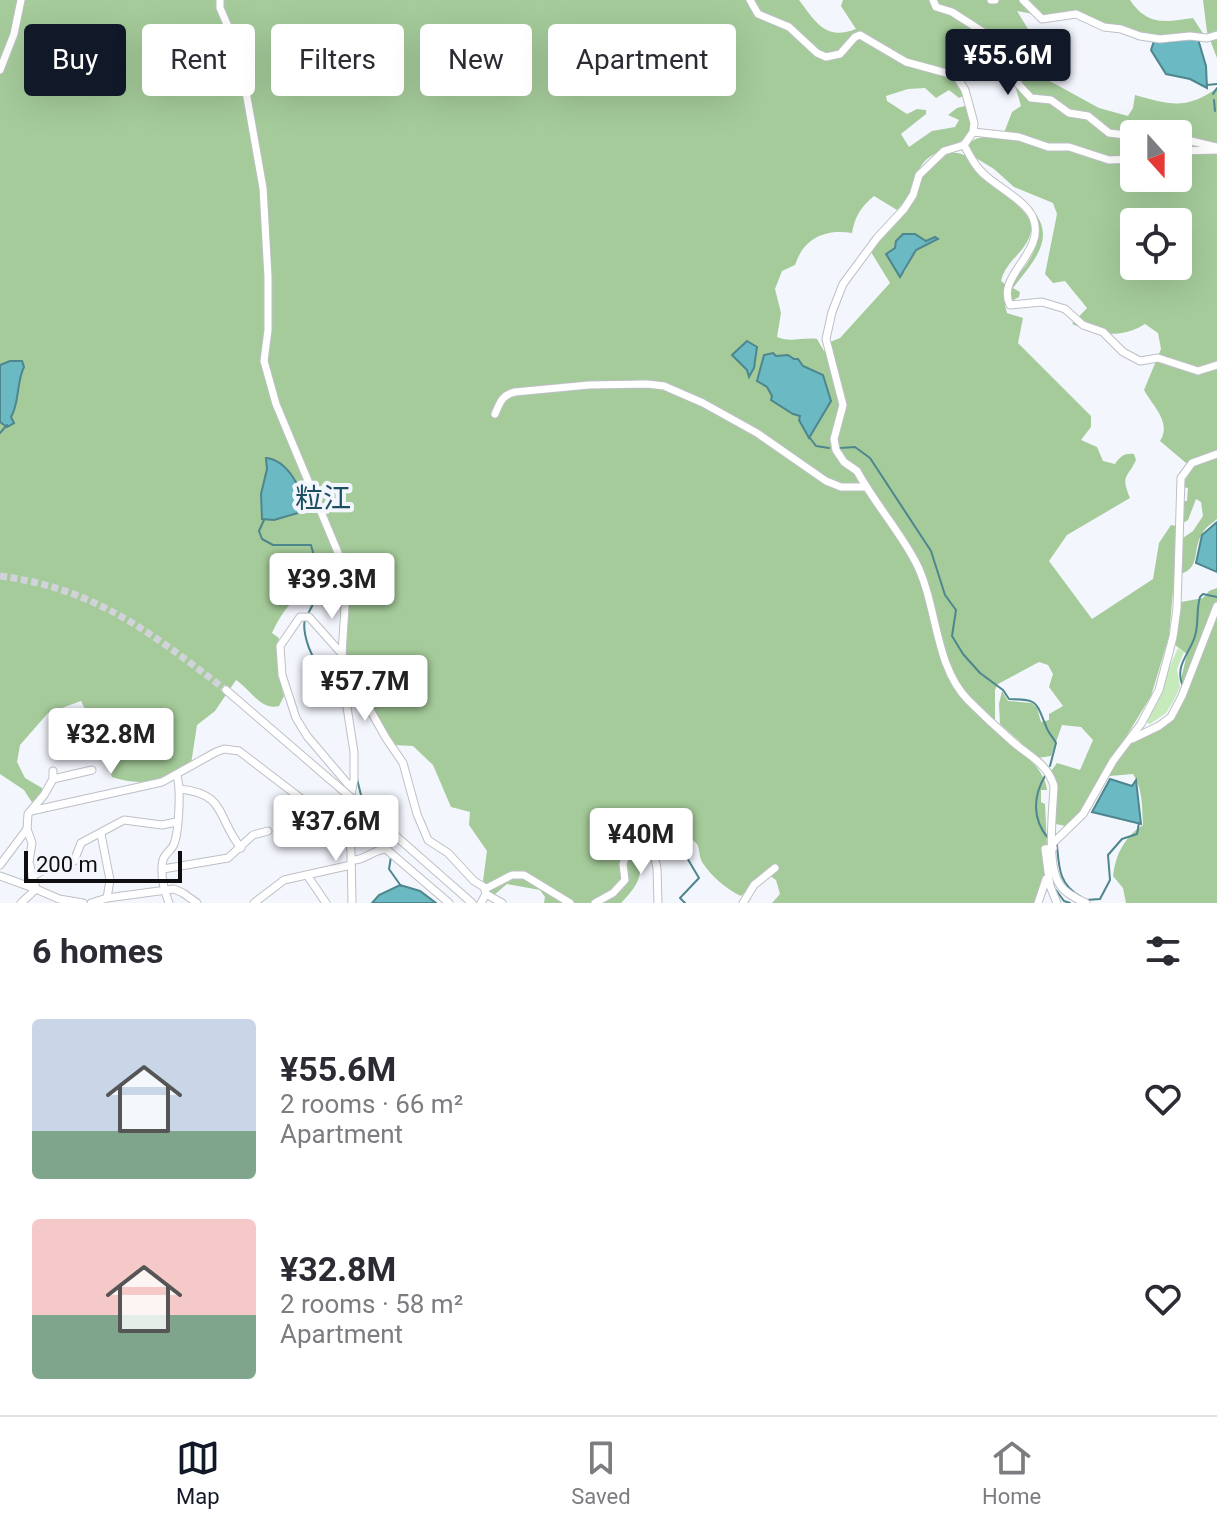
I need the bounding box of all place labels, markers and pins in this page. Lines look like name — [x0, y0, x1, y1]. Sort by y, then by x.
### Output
pin: ¥55.6M — [943, 29, 1073, 97]
pin: ¥39.3M — [267, 553, 397, 621]
pin: ¥57.7M — [300, 655, 430, 723]
pin: ¥32.8M — [46, 708, 176, 776]
pin: ¥37.6M — [271, 795, 401, 863]
pin: ¥40M — [594, 808, 688, 876]

